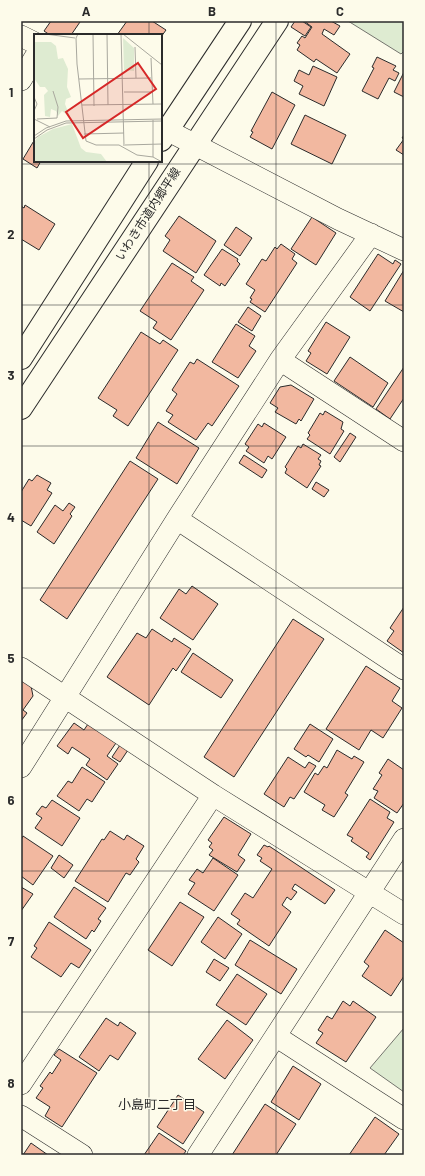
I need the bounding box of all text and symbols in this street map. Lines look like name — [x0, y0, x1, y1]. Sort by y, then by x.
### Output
text: A — [82, 3, 91, 19]
text: B — [208, 3, 216, 19]
text: C — [336, 3, 344, 19]
inset map — [34, 34, 162, 162]
text: 1 — [9, 84, 13, 100]
street label: いわき市道内郷平線 — [112, 164, 182, 263]
text: 2 — [7, 226, 15, 242]
text: 3 — [7, 367, 15, 383]
text: 4 — [7, 509, 15, 525]
text: 5 — [7, 650, 15, 666]
text: 6 — [8, 792, 15, 808]
text: 7 — [8, 933, 15, 949]
text: 8 — [7, 1075, 15, 1091]
district label: 小島町二丁目 — [118, 1096, 196, 1112]

